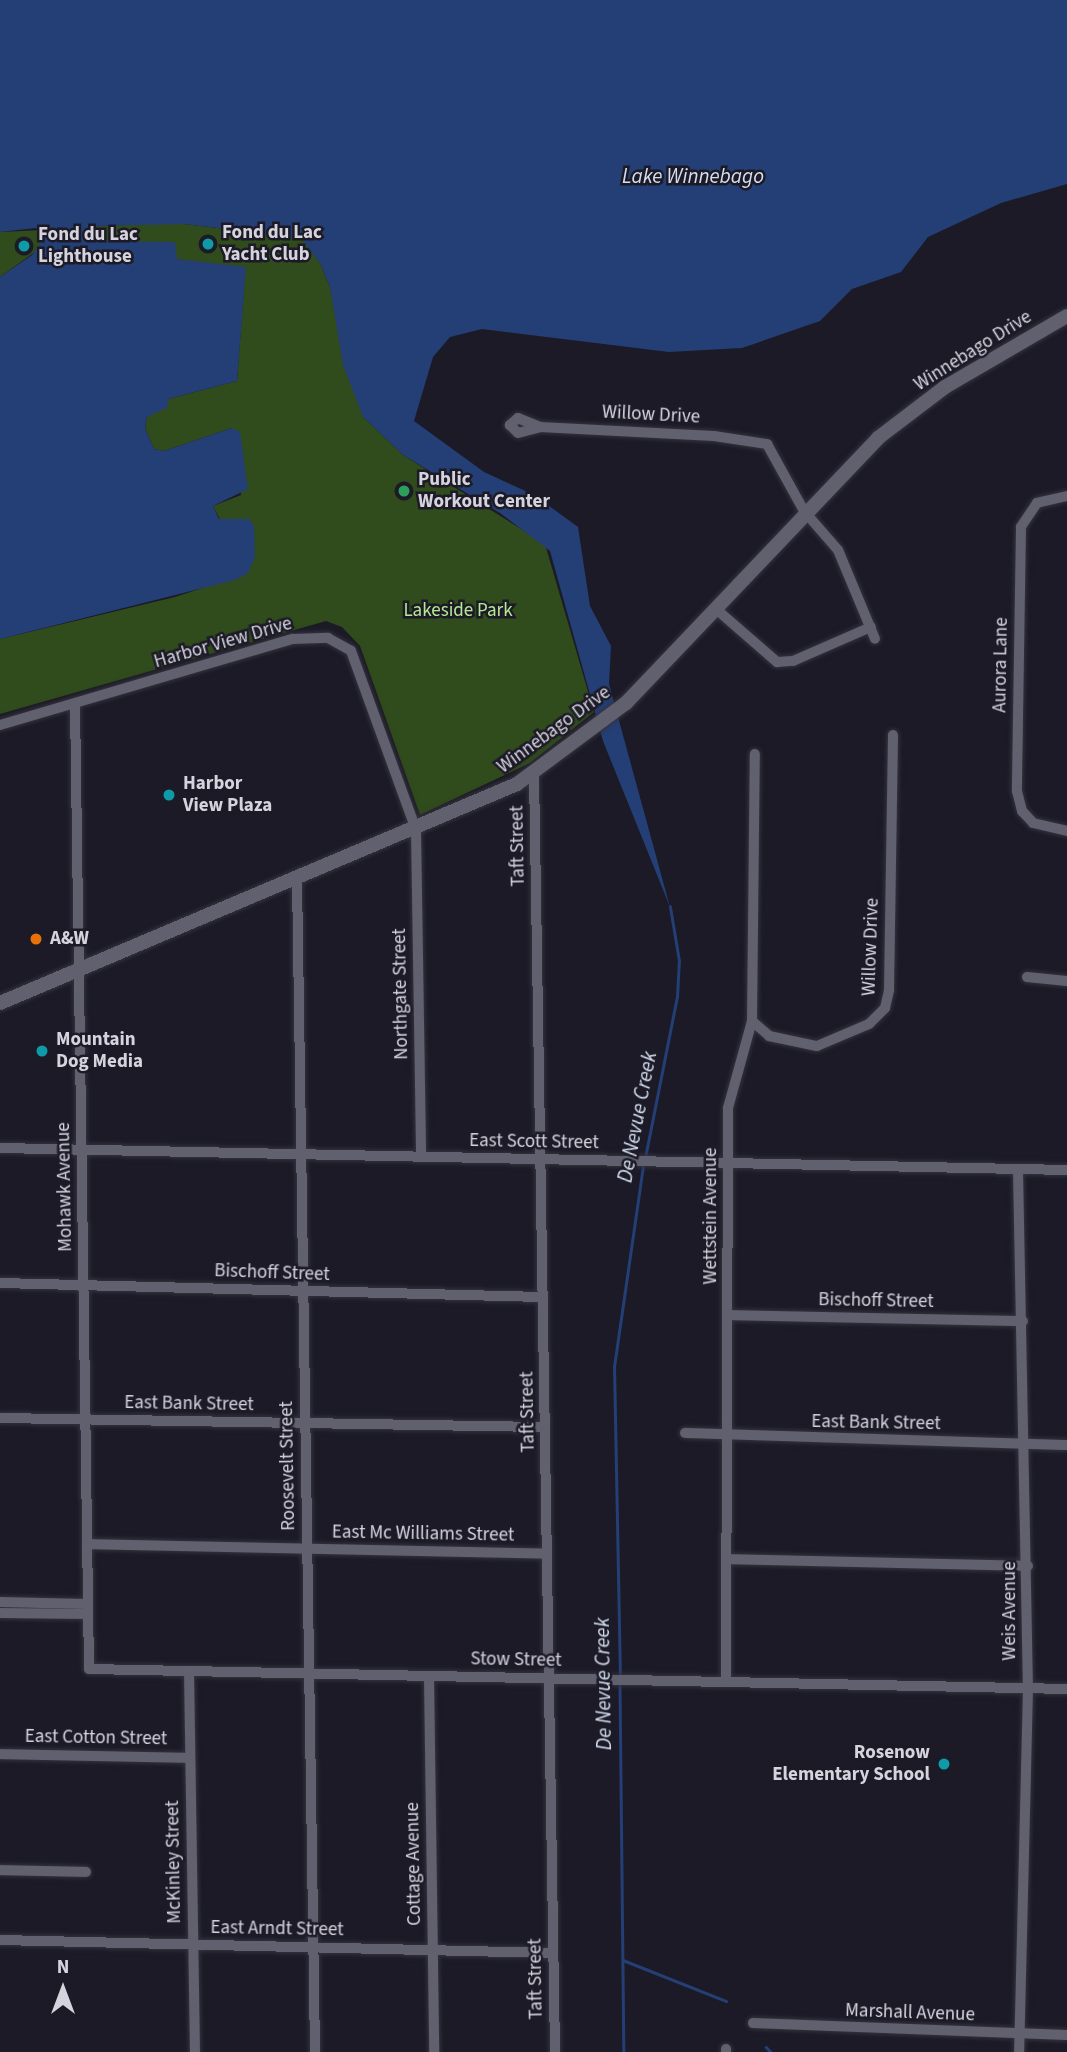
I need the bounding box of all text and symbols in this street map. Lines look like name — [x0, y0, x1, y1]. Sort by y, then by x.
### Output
water label: Lake Winnebago — [622, 163, 764, 189]
place label: Fond du Lac Yacht Club — [222, 222, 322, 266]
place label: Fond du Lac Lighthouse — [38, 224, 138, 268]
marker: Fond du Lac Yacht Club — [200, 236, 216, 252]
marker: Fond du Lac Lighthouse — [16, 238, 32, 254]
street label: Winnebago Drive — [910, 306, 1036, 396]
street label: Willow Drive — [601, 401, 701, 429]
place label: Public Workout Center — [418, 469, 550, 513]
marker: Public Workout Center — [396, 483, 412, 499]
park label: Lakeside Park — [403, 600, 513, 622]
street label: Harbor View Drive — [151, 612, 295, 674]
street label: Aurora Lane — [989, 617, 1013, 713]
street label: Winnebago Drive — [493, 681, 615, 779]
place label: Harbor View Plaza — [183, 773, 272, 817]
marker: Harbor View Plaza — [161, 787, 177, 803]
street label: Taft Street — [506, 805, 530, 887]
street label: Willow Drive — [858, 898, 884, 996]
place label: A&W — [50, 928, 89, 950]
street label: Northgate Street — [388, 928, 414, 1060]
marker: A&W — [28, 931, 44, 947]
place label: Mountain Dog Media — [56, 1029, 143, 1073]
marker: Mountain Dog Media — [34, 1043, 50, 1059]
water label: De Nevue Creek — [612, 1049, 662, 1185]
street label: Mohawk Avenue — [52, 1122, 78, 1252]
street label: East Scott Street — [469, 1129, 599, 1155]
street label: Wettstein Avenue — [700, 1147, 722, 1285]
street label: Bischoff Street — [214, 1260, 330, 1286]
street label: Bischoff Street — [818, 1289, 934, 1313]
street label: Taft Street — [516, 1371, 540, 1453]
street label: East Bank Street — [124, 1391, 254, 1417]
street label: Roosevelt Street — [275, 1401, 301, 1531]
street label: East Bank Street — [811, 1410, 941, 1436]
street label: East Mc Williams Street — [332, 1521, 514, 1547]
street label: Weis Avenue — [999, 1561, 1021, 1661]
water label: De Nevue Creek — [589, 1617, 617, 1751]
street label: Stow Street — [470, 1648, 562, 1672]
street label: East Cotton Street — [25, 1725, 167, 1751]
place label: Rosenow Elementary School — [772, 1742, 930, 1786]
marker: Rosenow Elementary School — [936, 1756, 952, 1772]
street label: McKinley Street — [162, 1800, 186, 1924]
street label: Cottage Avenue — [402, 1802, 426, 1926]
street label: East Arndt Street — [210, 1916, 344, 1942]
street label: Taft Street — [524, 1938, 548, 2020]
north arrow — [28, 1954, 98, 2024]
text: N — [57, 1954, 69, 1981]
street label: Marshall Avenue — [845, 1999, 975, 2027]

